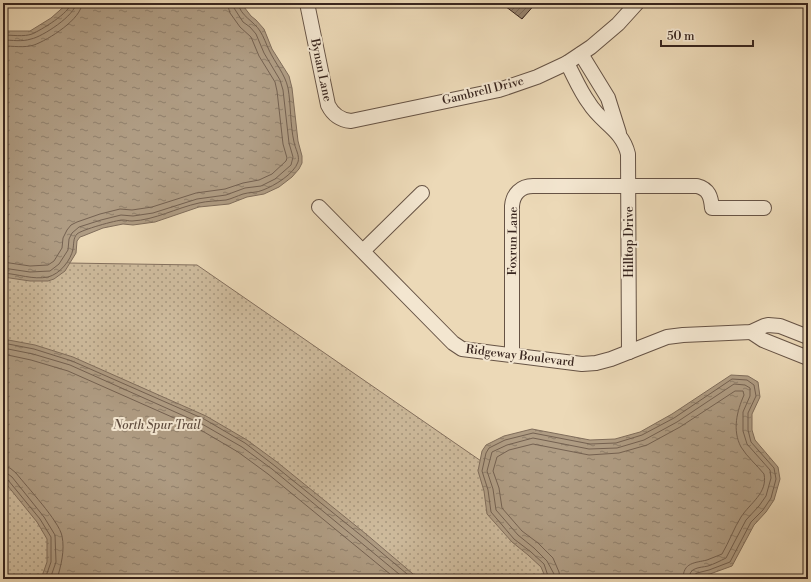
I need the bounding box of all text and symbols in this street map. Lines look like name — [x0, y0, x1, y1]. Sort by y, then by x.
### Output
scale bar — [661, 22, 753, 48]
text: 50 m — [667, 29, 695, 44]
street label: Bynan Lane — [307, 36, 335, 103]
street label: Gambrell Drive — [441, 74, 525, 108]
street label: Foxrun Lane — [505, 206, 521, 276]
street label: Hilltop Drive — [622, 206, 637, 278]
street label: Ridgeway Boulevard — [465, 342, 575, 370]
park label: North Spur Trail — [112, 418, 201, 433]

